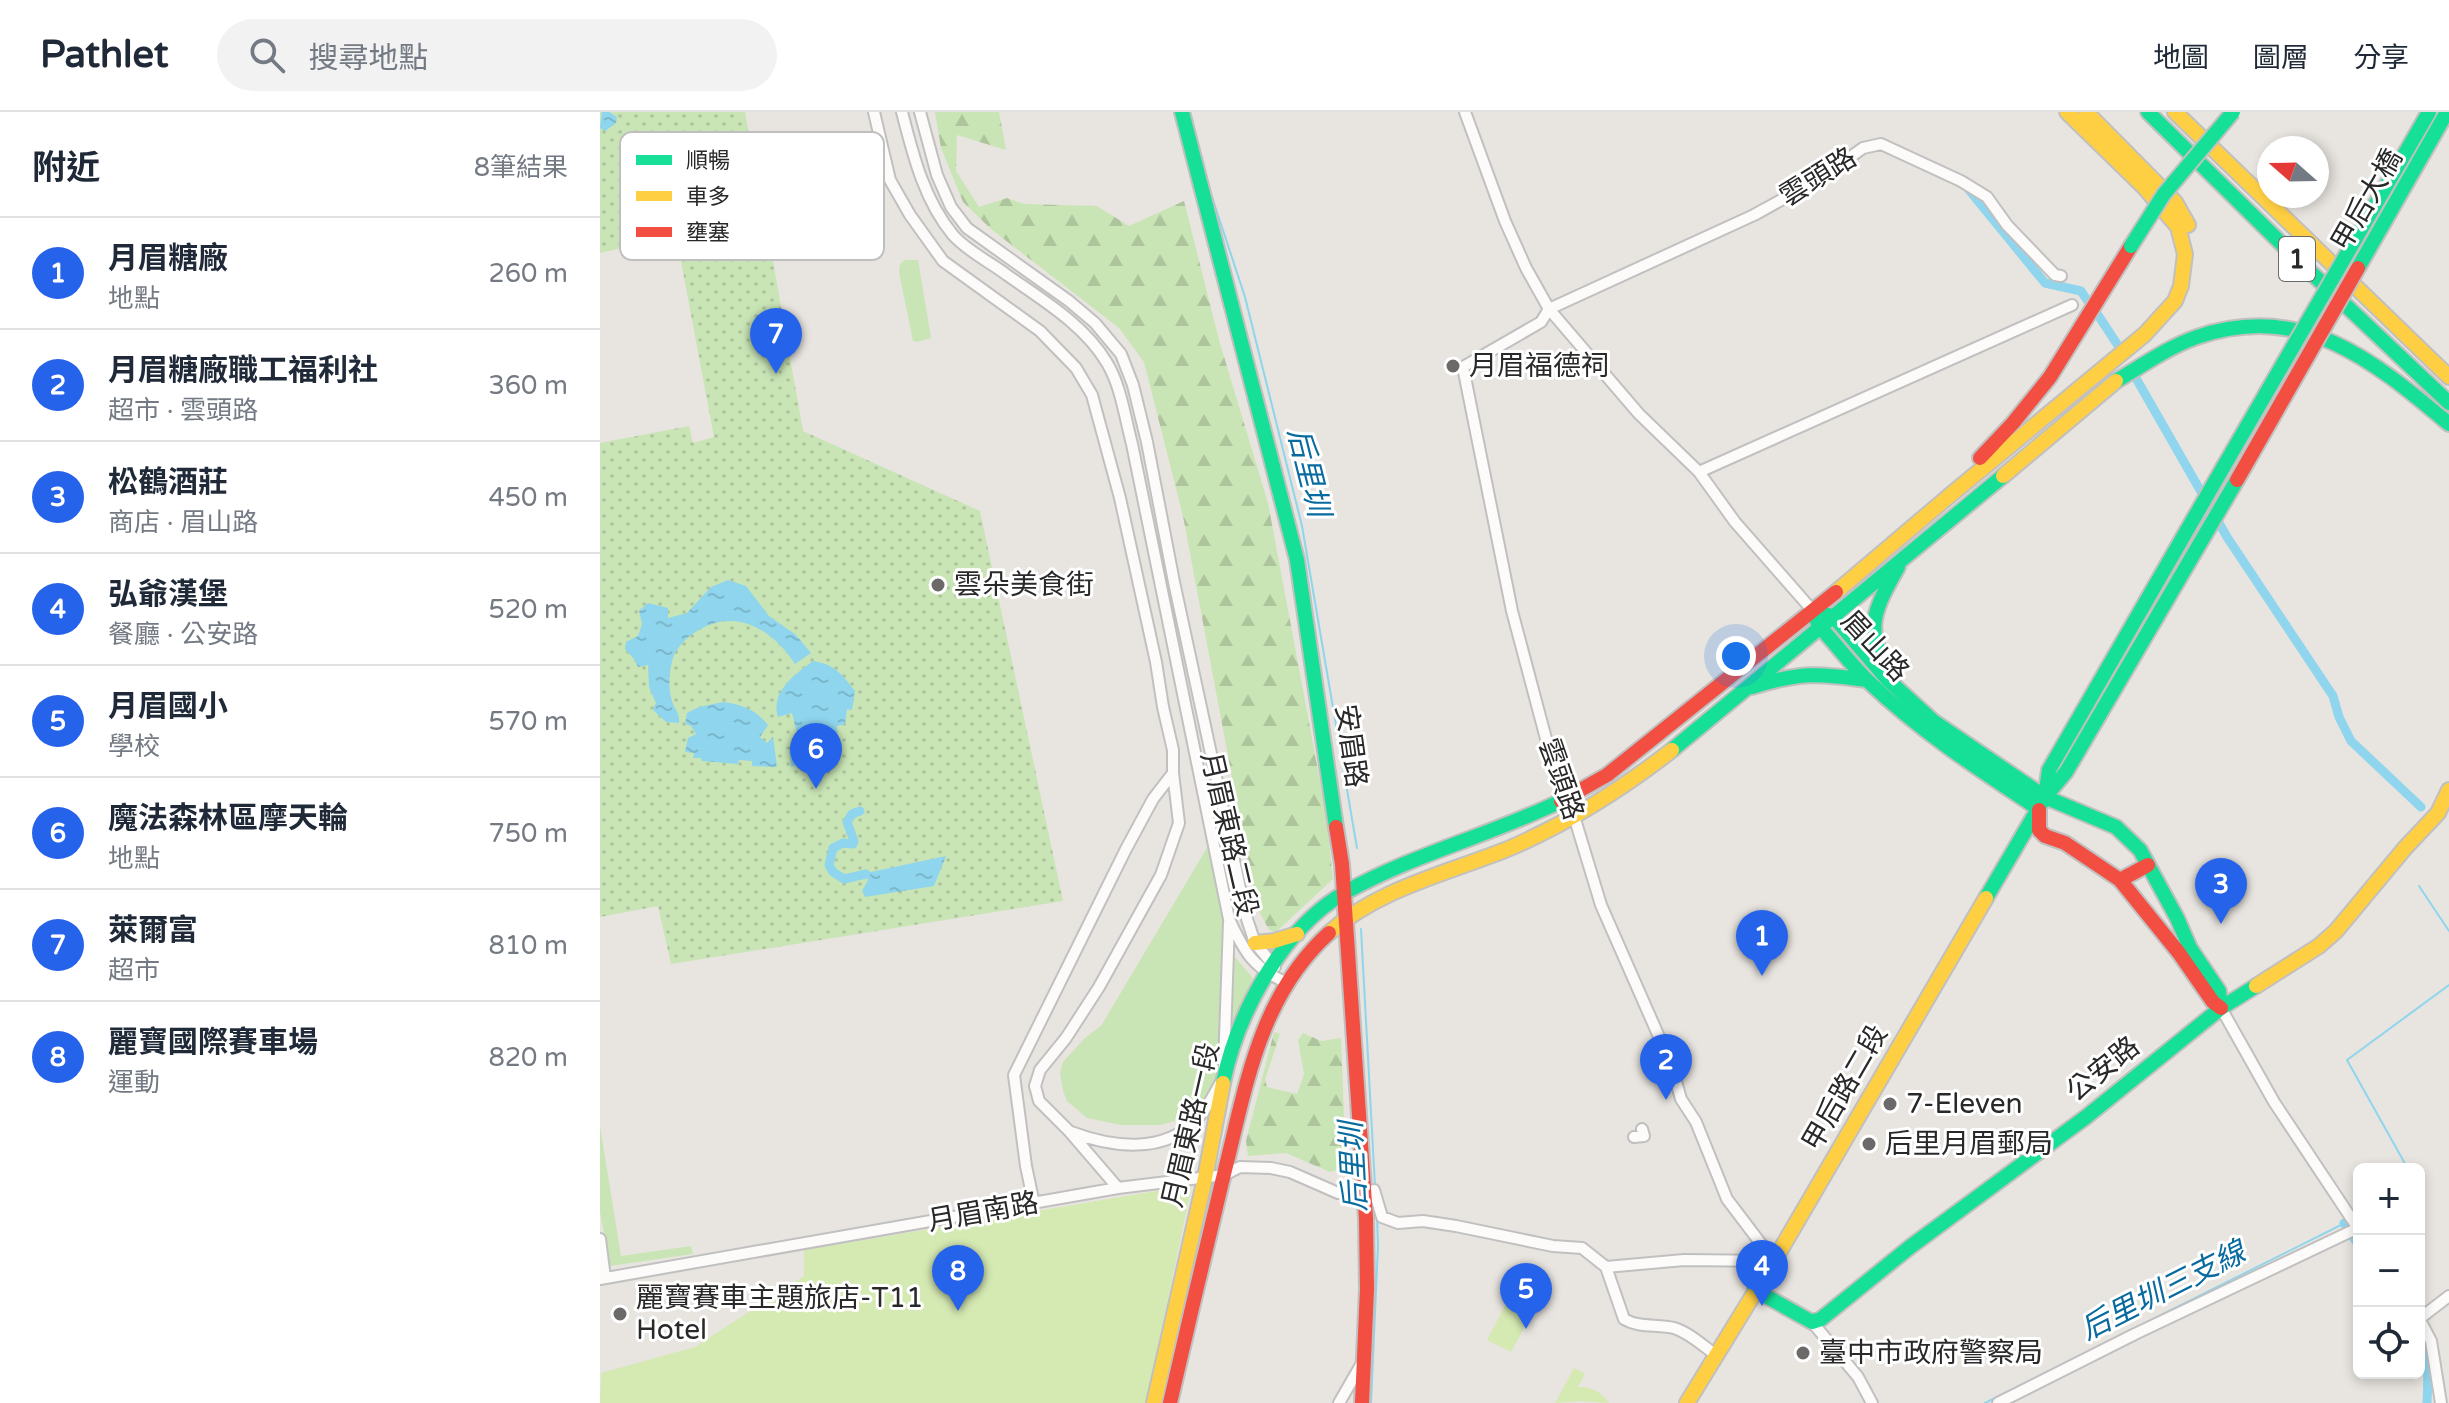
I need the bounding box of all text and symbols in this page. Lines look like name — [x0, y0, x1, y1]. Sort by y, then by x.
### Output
search box — [217, 19, 777, 91]
text: Pathlet — [40, 32, 169, 78]
icon: search — [245, 33, 289, 77]
text: 搜尋地點 — [309, 40, 429, 77]
text: 地圖 — [2153, 41, 2209, 75]
text: 圖層 — [2253, 41, 2309, 75]
text: 分享 — [2353, 41, 2409, 75]
legend — [620, 132, 884, 260]
north arrow — [2257, 136, 2329, 208]
street label: 雲頭路 — [1773, 140, 1863, 214]
street label: 甲后大橋 — [2324, 143, 2410, 257]
text: 附近 — [32, 148, 100, 189]
text: 順暢 — [686, 148, 730, 174]
text: 8筆結果 — [474, 152, 568, 183]
text: 車多 — [686, 184, 730, 210]
text: 壅塞 — [686, 220, 730, 246]
road number: 1 — [2279, 237, 2315, 281]
text: 月眉糖廠 — [108, 240, 228, 277]
text: 1 — [50, 258, 66, 289]
text: 260 m — [488, 258, 568, 289]
text: 地點 — [108, 283, 160, 314]
pin: 7 — [750, 308, 802, 374]
place label: 月眉福德祠 — [1469, 349, 1609, 383]
text: 月眉糖廠職工福利社 — [108, 352, 378, 389]
marker: 月眉福德祠 — [1444, 357, 1462, 375]
text: 2 — [50, 370, 66, 401]
text: 360 m — [488, 370, 568, 401]
text: 超市 · 雲頭路 — [108, 395, 258, 426]
water label: 后里圳 — [1279, 424, 1338, 524]
text: 松鶴酒莊 — [108, 464, 228, 501]
text: 3 — [50, 482, 66, 513]
text: 450 m — [488, 482, 568, 513]
text: 商店 · 眉山路 — [108, 507, 258, 538]
place label: 雲朵美食街 — [954, 568, 1094, 602]
text: 弘爺漢堡 — [108, 576, 228, 613]
marker: 雲朵美食街 — [929, 576, 947, 594]
text: 4 — [50, 594, 66, 625]
text: 520 m — [488, 594, 568, 625]
street label: 眉山路 — [1834, 604, 1916, 688]
text: 餐廳 · 公安路 — [108, 619, 258, 650]
your location — [1716, 636, 1756, 676]
text: 月眉國小 — [108, 688, 228, 725]
street label: 安眉路 — [1328, 702, 1374, 790]
text: 5 — [50, 706, 66, 737]
text: 570 m — [488, 706, 568, 737]
pin: 6 — [790, 723, 842, 789]
text: 學校 — [108, 731, 160, 762]
street label: 雲頭路 — [1531, 734, 1591, 824]
street label: 月眉東路二段 — [1194, 748, 1264, 920]
text: 魔法森林區摩天輪 — [108, 800, 348, 837]
text: 6 — [50, 818, 66, 849]
text: 750 m — [488, 818, 568, 849]
text: 地點 — [108, 843, 160, 874]
pin: 3 — [2195, 858, 2247, 924]
pin: 1 — [1736, 910, 1788, 976]
text: 萊爾富 — [108, 912, 198, 949]
text: 7 — [50, 930, 66, 961]
text: 810 m — [488, 930, 568, 961]
text: 超市 — [108, 955, 160, 986]
street label: 甲后路二段 — [1795, 1019, 1895, 1157]
text: 麗寶國際賽車場 — [108, 1024, 318, 1061]
street label: 公安路 — [2060, 1029, 2146, 1109]
pin: 2 — [1640, 1034, 1692, 1100]
street label: 月眉東路一段 — [1156, 1039, 1226, 1211]
text: 8 — [50, 1042, 66, 1073]
text: 820 m — [488, 1042, 568, 1073]
text: 運動 — [108, 1067, 160, 1098]
place label: 7-Eleven — [1906, 1087, 2023, 1121]
marker: 7-Eleven — [1881, 1095, 1899, 1113]
water label: 后里圳 — [1333, 1117, 1375, 1213]
place label: 后里月眉郵局 — [1885, 1127, 2053, 1161]
marker: 后里月眉郵局 — [1860, 1135, 1878, 1153]
map controls — [2353, 1163, 2425, 1379]
button: + — [2353, 1163, 2425, 1235]
street label: 月眉南路 — [925, 1186, 1041, 1238]
water label: 后里圳三支線 — [2074, 1232, 2254, 1348]
button: − — [2353, 1235, 2425, 1307]
pin: 4 — [1736, 1240, 1788, 1306]
pin: 8 — [932, 1245, 984, 1311]
pin: 5 — [1500, 1263, 1552, 1329]
place label: 麗寶賽車主題旅店-T11 Hotel — [636, 1281, 924, 1347]
marker: 麗寶賽車主題旅店-T11 Hotel — [611, 1305, 629, 1323]
button: locate — [2353, 1307, 2425, 1379]
place label: 臺中市政府警察局 — [1819, 1336, 2043, 1370]
marker: 臺中市政府警察局 — [1794, 1344, 1812, 1362]

